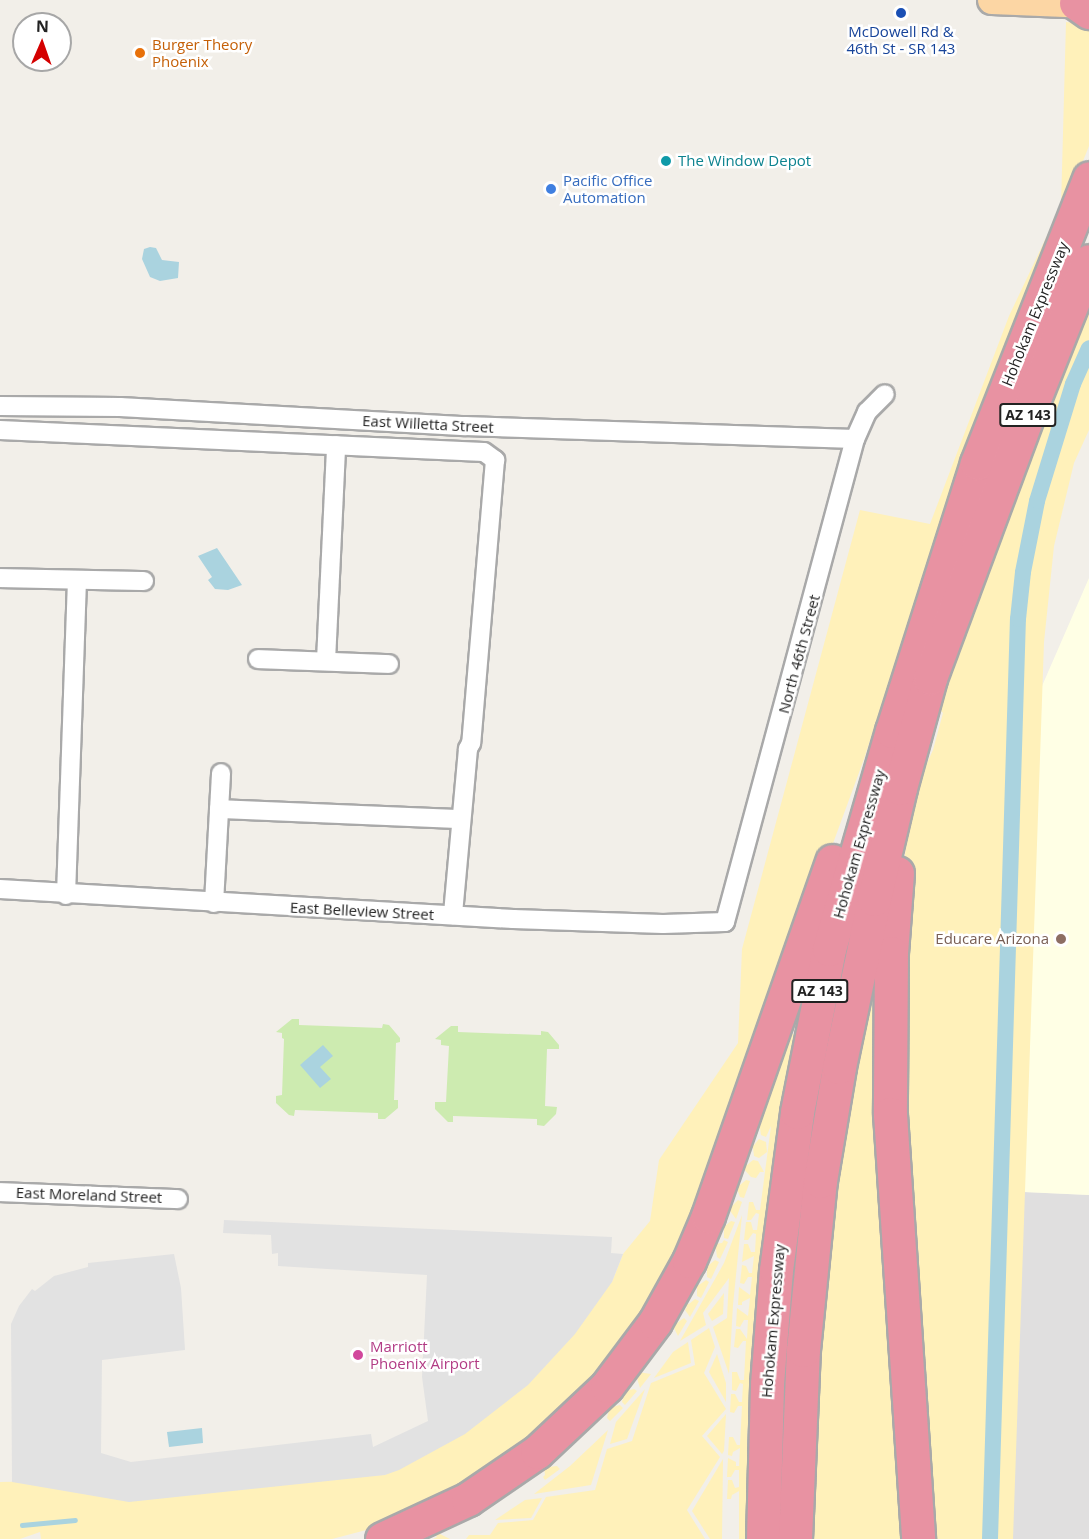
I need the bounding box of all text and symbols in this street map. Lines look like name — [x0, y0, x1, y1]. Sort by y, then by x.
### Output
marker: McDowell Rd & 46th St - SR 143 — [894, 6, 908, 20]
north arrow — [12, 12, 72, 72]
text: N — [36, 15, 49, 37]
place label: McDowell Rd & 46th St - SR 143 — [847, 22, 955, 57]
place label: Burger Theory Phoenix — [152, 35, 252, 70]
marker: Burger Theory Phoenix — [133, 46, 147, 60]
place label: The Window Depot — [678, 152, 811, 170]
marker: The Window Depot — [659, 154, 673, 168]
place label: Pacific Office Automation — [563, 171, 652, 206]
marker: Pacific Office Automation — [544, 182, 558, 196]
street label: Hohokam Expressway — [998, 239, 1072, 389]
road number: AZ 143 — [998, 404, 1058, 426]
street label: East Willetta Street — [362, 412, 494, 436]
street label: North 46th Street — [774, 593, 824, 715]
street label: Hohokam Expressway — [829, 768, 889, 920]
street label: East Belleview Street — [289, 898, 435, 924]
place label: Educare Arizona — [935, 930, 1049, 948]
marker: Educare Arizona — [1054, 932, 1068, 946]
road number: AZ 143 — [790, 980, 850, 1002]
street label: East Moreland Street — [16, 1183, 162, 1207]
street label: Hohokam Expressway — [757, 1244, 789, 1398]
place label: Marriott Phoenix Airport — [370, 1337, 479, 1372]
marker: Marriott Phoenix Airport — [351, 1348, 365, 1362]

